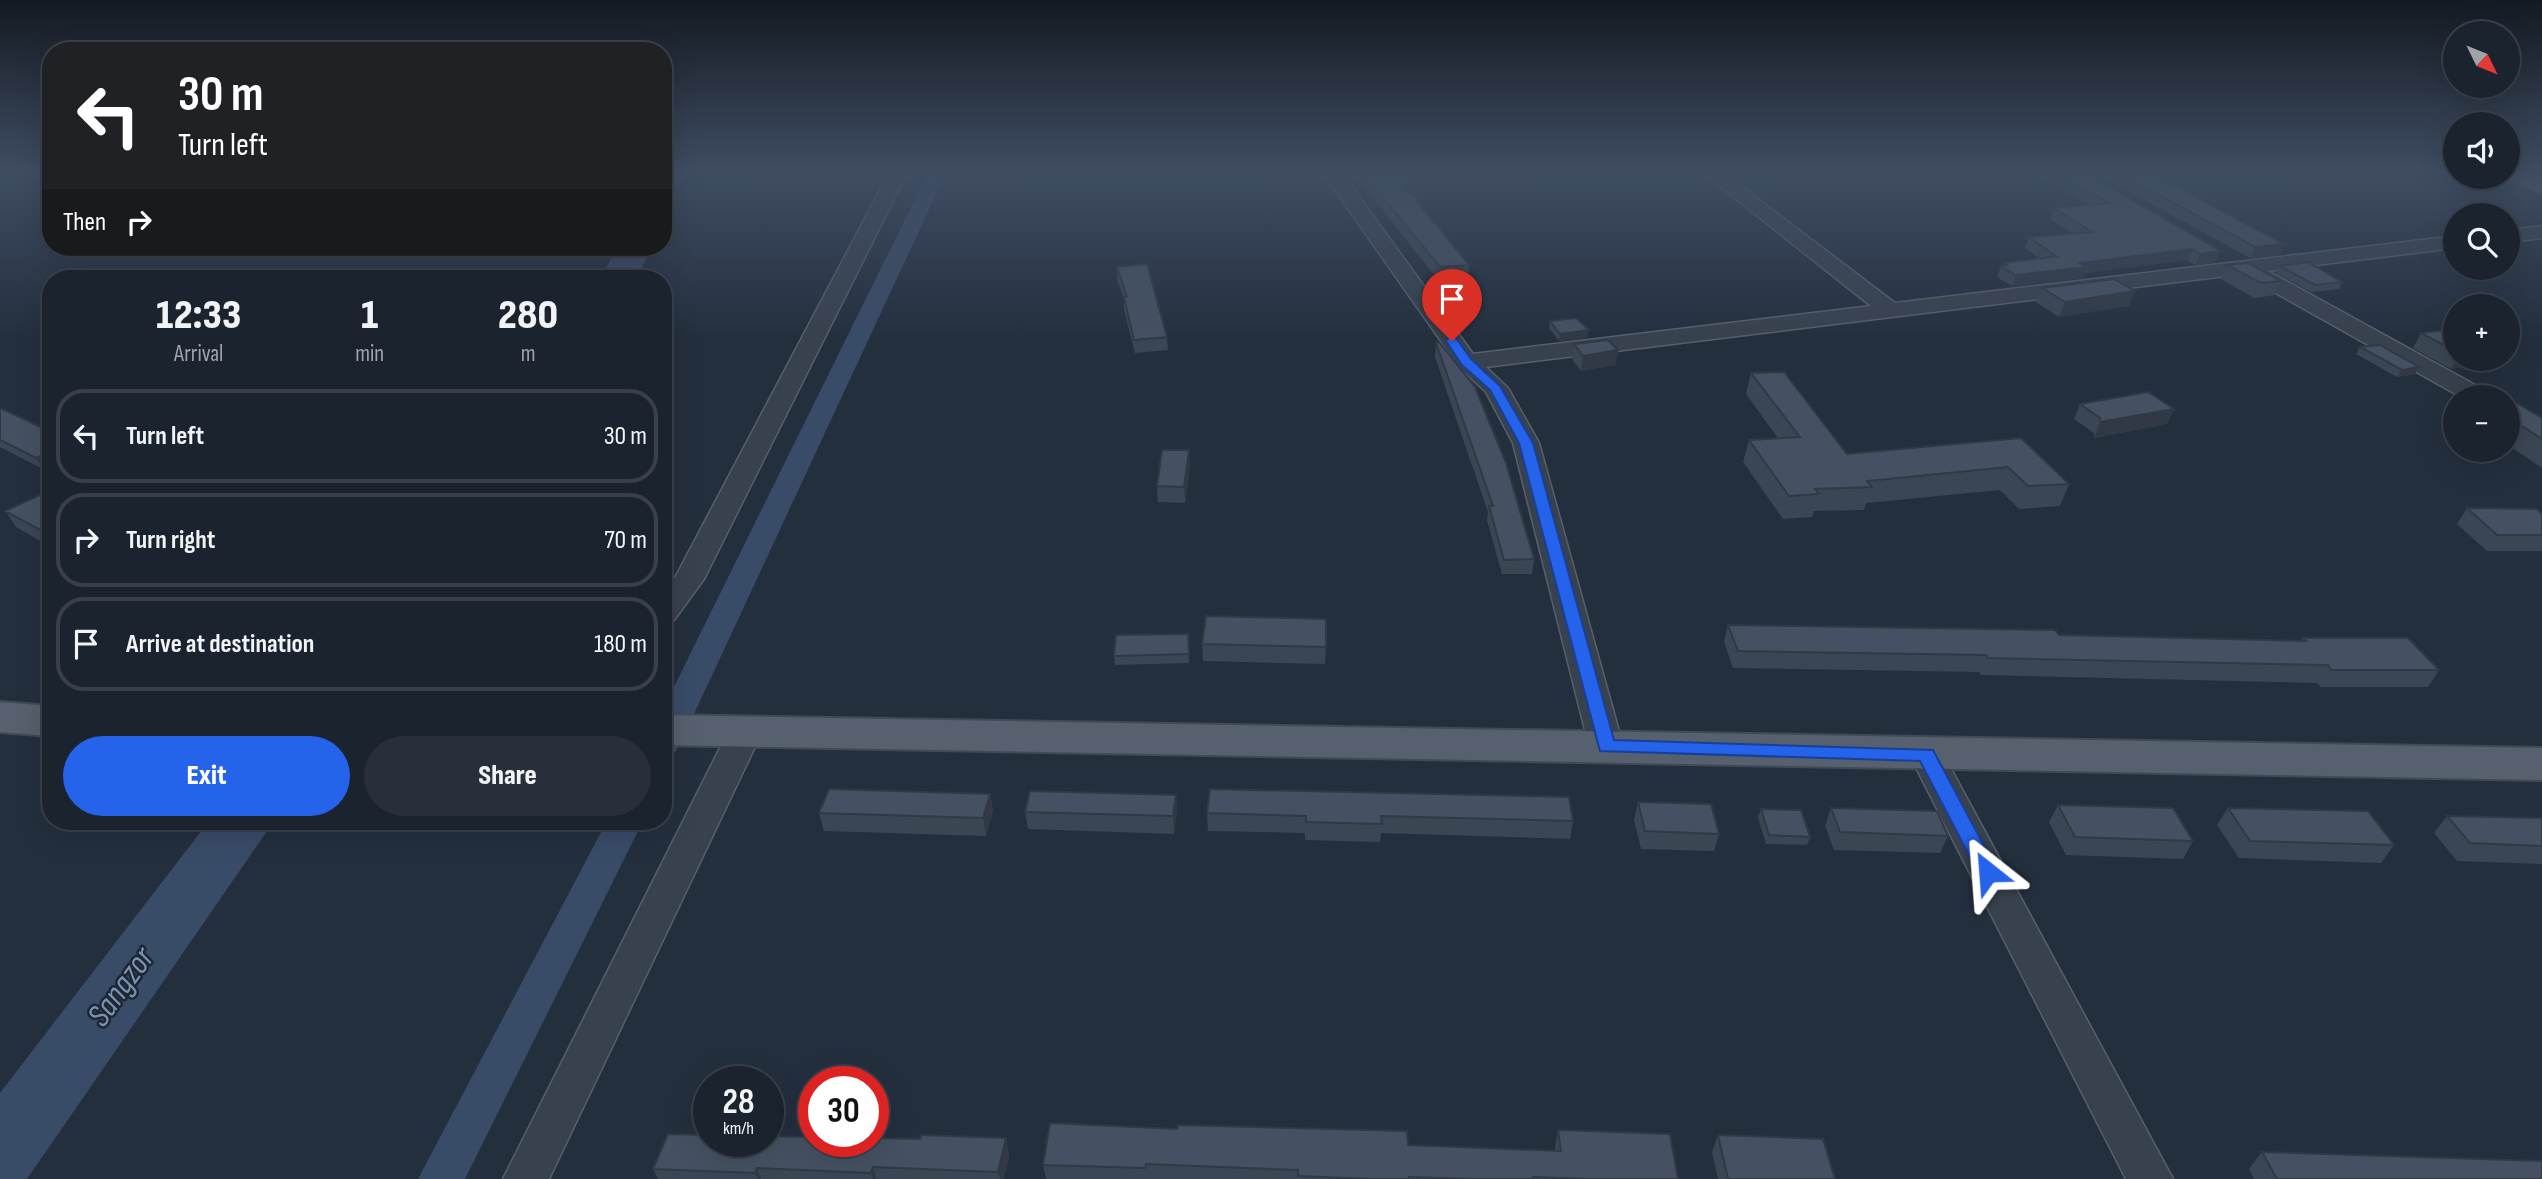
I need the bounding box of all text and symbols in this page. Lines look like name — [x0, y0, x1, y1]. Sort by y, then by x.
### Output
north arrow — [2443, 21, 2520, 98]
map controls — [2443, 21, 2520, 462]
text: 30 m — [178, 66, 263, 125]
icon: left — [63, 70, 154, 161]
button: sound — [2443, 112, 2520, 189]
text: Turn left — [178, 126, 268, 165]
icon: right — [120, 203, 158, 241]
button: search — [2443, 203, 2520, 280]
text: Then — [63, 207, 106, 238]
pin — [1422, 269, 1482, 341]
icon: arrive — [1433, 280, 1471, 318]
text: 12:33 — [156, 290, 241, 341]
text: 1 — [361, 290, 378, 341]
text: 280 — [498, 290, 558, 341]
button: + — [2443, 294, 2520, 371]
text: Arrival — [174, 340, 223, 368]
text: min — [355, 340, 384, 368]
text: m — [521, 340, 535, 368]
button: − — [2443, 385, 2520, 462]
icon: left — [67, 417, 105, 455]
text: Turn left — [126, 421, 204, 452]
text: 30 m — [604, 421, 647, 452]
icon: right — [67, 521, 105, 559]
text: Turn right — [126, 525, 215, 556]
text: 70 m — [604, 525, 647, 556]
icon: arrive — [67, 625, 105, 663]
text: Arrive at destination — [126, 629, 314, 660]
text: 180 m — [594, 629, 647, 660]
button: Exit — [63, 736, 350, 816]
button: Share — [364, 736, 651, 816]
position arrow — [1951, 835, 2025, 909]
water label: Sangzor — [79, 938, 164, 1034]
speed limit sign: 30 — [798, 1066, 889, 1157]
text: 28 — [723, 1081, 754, 1124]
text: km/h — [723, 1118, 754, 1139]

